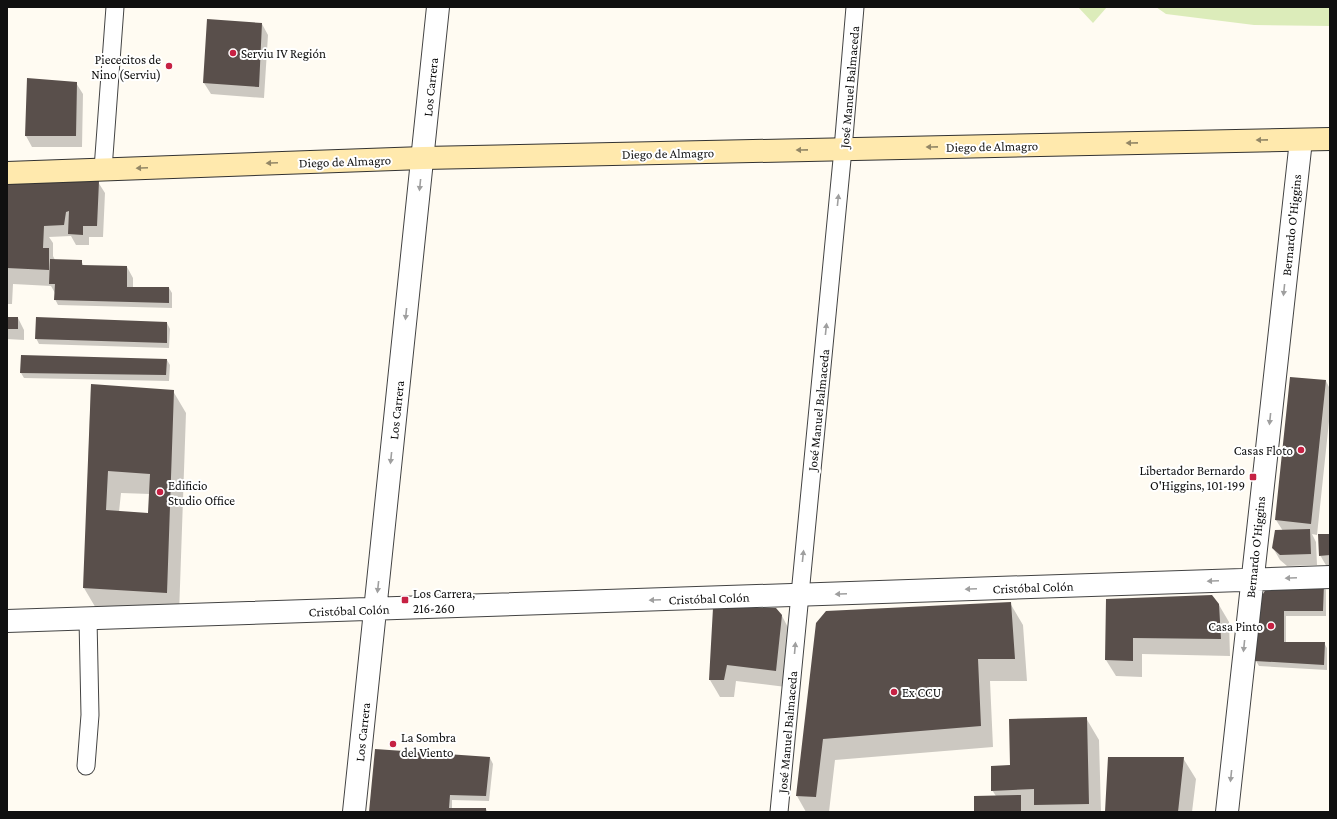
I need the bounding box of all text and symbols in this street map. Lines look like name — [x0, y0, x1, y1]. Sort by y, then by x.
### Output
street label: José Manuel Balmaceda — [837, 25, 862, 150]
place label: Serviu IV Región — [241, 46, 326, 61]
marker: Serviu IV Región — [228, 48, 238, 58]
place label: Piececitos de Nino (Serviu) — [91, 52, 161, 83]
street label: Los Carrera — [420, 57, 441, 117]
marker: Piececitos de Nino (Serviu) — [164, 61, 174, 71]
one-way arrow — [1256, 137, 1268, 144]
street label: Diego de Almagro — [946, 138, 1038, 155]
one-way arrow — [1125, 140, 1138, 146]
one-way arrow — [925, 144, 938, 150]
street label: Diego de Almagro — [622, 145, 714, 162]
one-way arrow — [795, 147, 808, 153]
street label: Diego de Almagro — [299, 152, 391, 171]
one-way arrow — [266, 160, 278, 167]
one-way arrow — [135, 165, 148, 171]
street label: Bernardo O'Higgins — [1279, 173, 1304, 277]
one-way arrow — [417, 179, 423, 191]
one-way arrow — [835, 194, 842, 206]
one-way arrow — [1281, 284, 1287, 296]
one-way arrow — [403, 308, 410, 320]
one-way arrow — [822, 323, 829, 335]
street label: José Manuel Balmaceda — [805, 348, 832, 473]
street label: Los Carrera — [386, 380, 407, 440]
one-way arrow — [1266, 413, 1273, 425]
place label: Casas Floto — [1234, 443, 1293, 458]
marker: Casas Floto — [1296, 445, 1306, 455]
one-way arrow — [388, 452, 395, 464]
place label: Libertador Bernardo O'Higgins, 101-199 — [1139, 463, 1245, 493]
marker: Libertador Bernardo O'Higgins, 101-199 — [1248, 472, 1258, 482]
place label: Edificio Studio Office — [168, 478, 235, 508]
marker: Edificio Studio Office — [155, 487, 165, 497]
street label: Bernardo O'Higgins — [1243, 495, 1268, 599]
one-way arrow — [800, 550, 807, 562]
one-way arrow — [1284, 575, 1297, 581]
one-way arrow — [1206, 578, 1219, 584]
street label: Cristóbal Colón — [992, 579, 1074, 596]
one-way arrow — [375, 581, 381, 593]
place label: Los Carrera, 216-260 — [413, 586, 475, 616]
one-way arrow — [965, 586, 977, 593]
street label: Cristóbal Colón — [668, 590, 750, 607]
one-way arrow — [835, 590, 847, 597]
marker: Los Carrera, 216-260 — [400, 595, 410, 605]
one-way arrow — [648, 597, 661, 603]
street label: Cristóbal Colón — [308, 602, 390, 619]
place label: Casa Pinto — [1208, 619, 1263, 634]
marker: Casa Pinto — [1266, 621, 1276, 631]
one-way arrow — [1241, 640, 1248, 652]
one-way arrow — [791, 642, 798, 654]
street label: José Manuel Balmaceda — [775, 670, 800, 795]
place label: Ex CCU — [902, 685, 941, 700]
marker: Ex CCU — [889, 687, 899, 697]
street label: Los Carrera — [352, 702, 373, 762]
place label: La Sombra del Viento — [401, 730, 456, 760]
marker: La Sombra del Viento — [388, 739, 398, 749]
one-way arrow — [1227, 770, 1234, 782]

